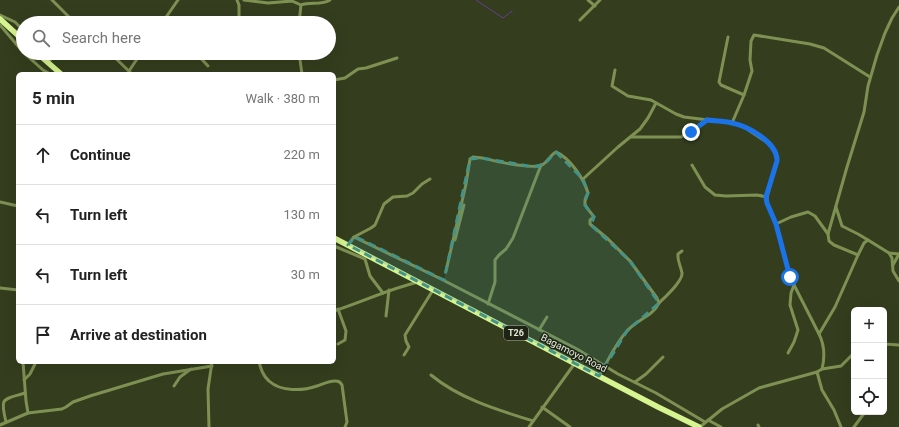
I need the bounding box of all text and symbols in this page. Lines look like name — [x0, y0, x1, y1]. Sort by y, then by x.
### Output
search box — [16, 16, 336, 60]
icon: search — [30, 27, 52, 49]
text: Search here — [62, 29, 141, 47]
text: 5 min — [32, 88, 75, 108]
text: Walk · 380 m — [245, 91, 320, 106]
route end — [682, 123, 700, 141]
icon: ahead — [32, 144, 54, 166]
text: Continue — [70, 146, 131, 164]
text: 220 m — [283, 147, 320, 162]
icon: left — [32, 204, 54, 226]
text: Turn left — [70, 206, 127, 224]
text: 130 m — [283, 207, 320, 222]
icon: left — [32, 264, 54, 286]
text: Turn left — [70, 266, 127, 284]
text: 30 m — [291, 267, 320, 282]
route start — [781, 268, 799, 286]
map controls — [851, 307, 887, 415]
button: + — [851, 307, 887, 343]
icon: arrive — [32, 324, 54, 346]
text: Arrive at destination — [70, 326, 207, 344]
road number: T26 — [504, 326, 528, 340]
street label: Bagamoyo Road — [539, 332, 609, 374]
button: − — [851, 343, 887, 379]
button: locate — [851, 379, 887, 415]

